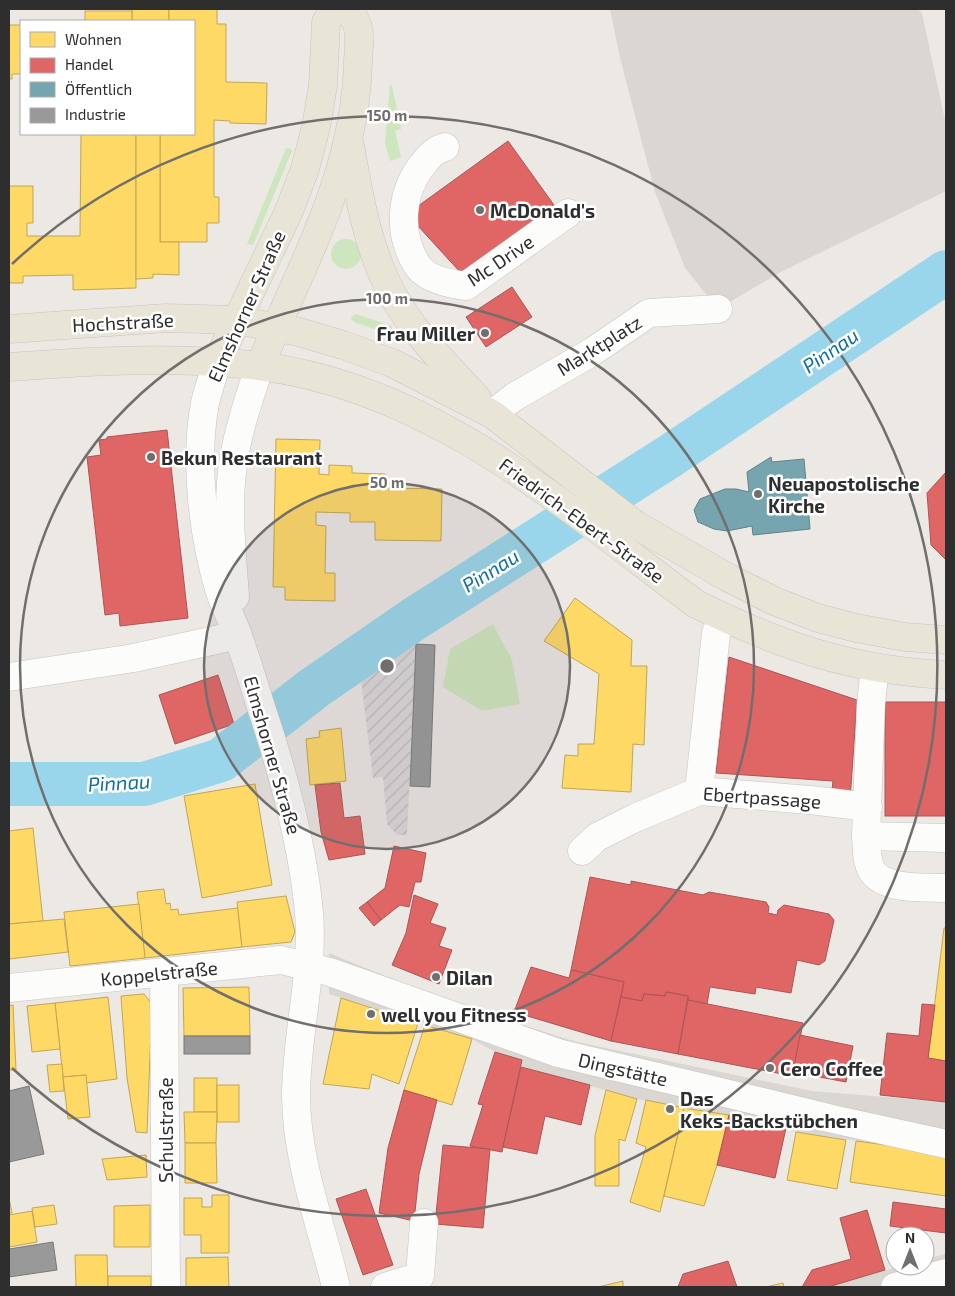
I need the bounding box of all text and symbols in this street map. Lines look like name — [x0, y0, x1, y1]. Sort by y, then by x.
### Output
legend — [20, 20, 195, 135]
text: Wohnen — [65, 30, 122, 48]
text: Handel — [65, 55, 114, 73]
text: Öffentlich — [65, 80, 132, 98]
text: Industrie — [65, 105, 126, 123]
text: 150 m — [367, 106, 407, 124]
place label: McDonald's — [490, 199, 595, 222]
marker: McDonald's — [474, 204, 486, 216]
street label: Elmshorner Straße — [202, 227, 290, 385]
street label: Mc Drive — [462, 229, 538, 291]
text: 100 m — [366, 289, 408, 307]
street label: Hochstraße — [72, 308, 174, 336]
street label: Marktplatz — [552, 310, 646, 380]
place label: Frau Miller — [377, 322, 475, 345]
water label: Pinnau — [797, 323, 863, 377]
marker: Frau Miller — [479, 327, 491, 339]
place label: Bekun Restaurant — [161, 446, 322, 469]
marker: Bekun Restaurant — [145, 451, 157, 463]
street label: Friedrich-Ebert-Straße — [495, 452, 669, 588]
place label: Neuapostolische Kirche — [768, 472, 920, 517]
text: 50 m — [370, 473, 404, 491]
marker: Neuapostolische Kirche — [752, 488, 764, 500]
water label: Pinnau — [457, 543, 523, 597]
centre of rings — [378, 657, 396, 675]
street label: Elmshorner Straße — [239, 673, 307, 837]
water label: Pinnau — [87, 768, 151, 796]
street label: Ebertpassage — [702, 781, 822, 813]
street label: Koppelstraße — [99, 955, 219, 991]
place label: Dilan — [446, 966, 493, 989]
marker: Dilan — [430, 971, 442, 983]
place label: well you Fitness — [381, 1003, 527, 1027]
marker: well you Fitness — [365, 1008, 377, 1020]
street label: Dingstätte — [576, 1048, 670, 1090]
place label: Cero Coffee — [780, 1057, 883, 1080]
marker: Cero Coffee — [764, 1062, 776, 1074]
street label: Schulstraße — [154, 1077, 177, 1183]
place label: Das Keks-Backstübchen — [680, 1087, 858, 1132]
marker: Das Keks-Backstübchen — [664, 1103, 676, 1115]
north arrow — [885, 1226, 935, 1276]
text: N — [905, 1229, 915, 1246]

